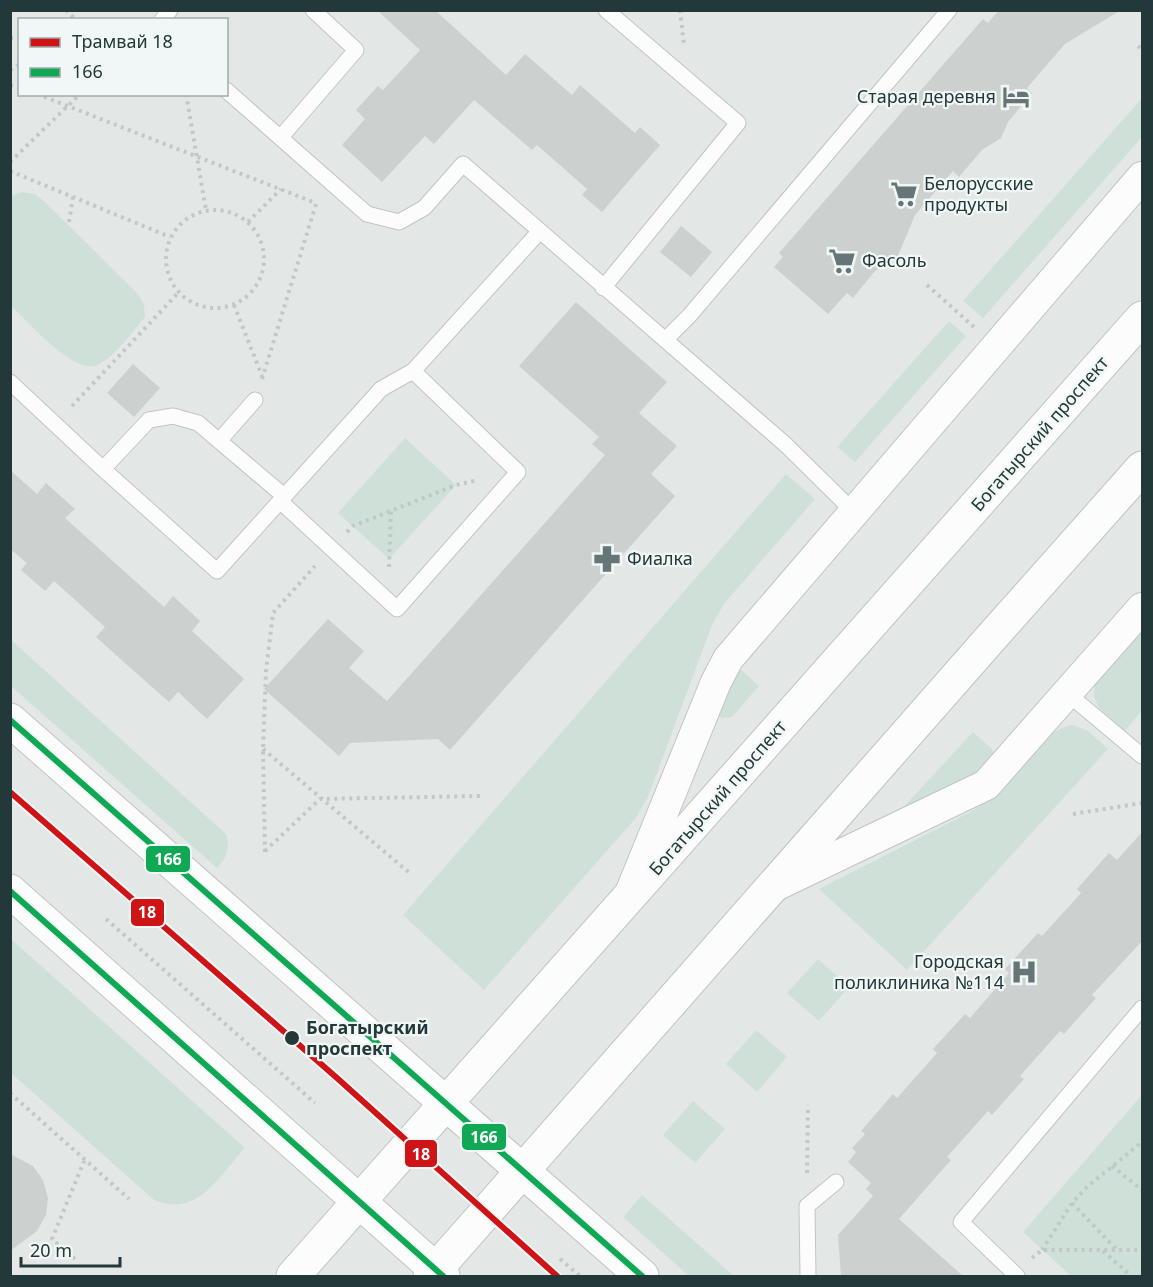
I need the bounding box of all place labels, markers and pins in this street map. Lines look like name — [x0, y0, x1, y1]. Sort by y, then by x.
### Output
hotel icon: Старая деревня — [1001, 82, 1031, 112]
place label: Старая деревня — [857, 84, 996, 108]
place label: Белорусские продукты — [924, 171, 1034, 216]
supermarket icon: Белорусские продукты — [889, 179, 919, 209]
supermarket icon: Фасоль — [827, 246, 857, 276]
place label: Фасоль — [862, 248, 926, 272]
pharmacy icon: Фиалка — [592, 544, 622, 574]
place label: Фиалка — [627, 546, 693, 570]
place label: Городская поликлиника №114 — [834, 949, 1004, 994]
hospital icon: Городская поликлиника №114 — [1009, 957, 1039, 987]
place label: Богатырский проспект — [306, 1015, 429, 1060]
marker: Богатырский проспект — [283, 1029, 301, 1047]

